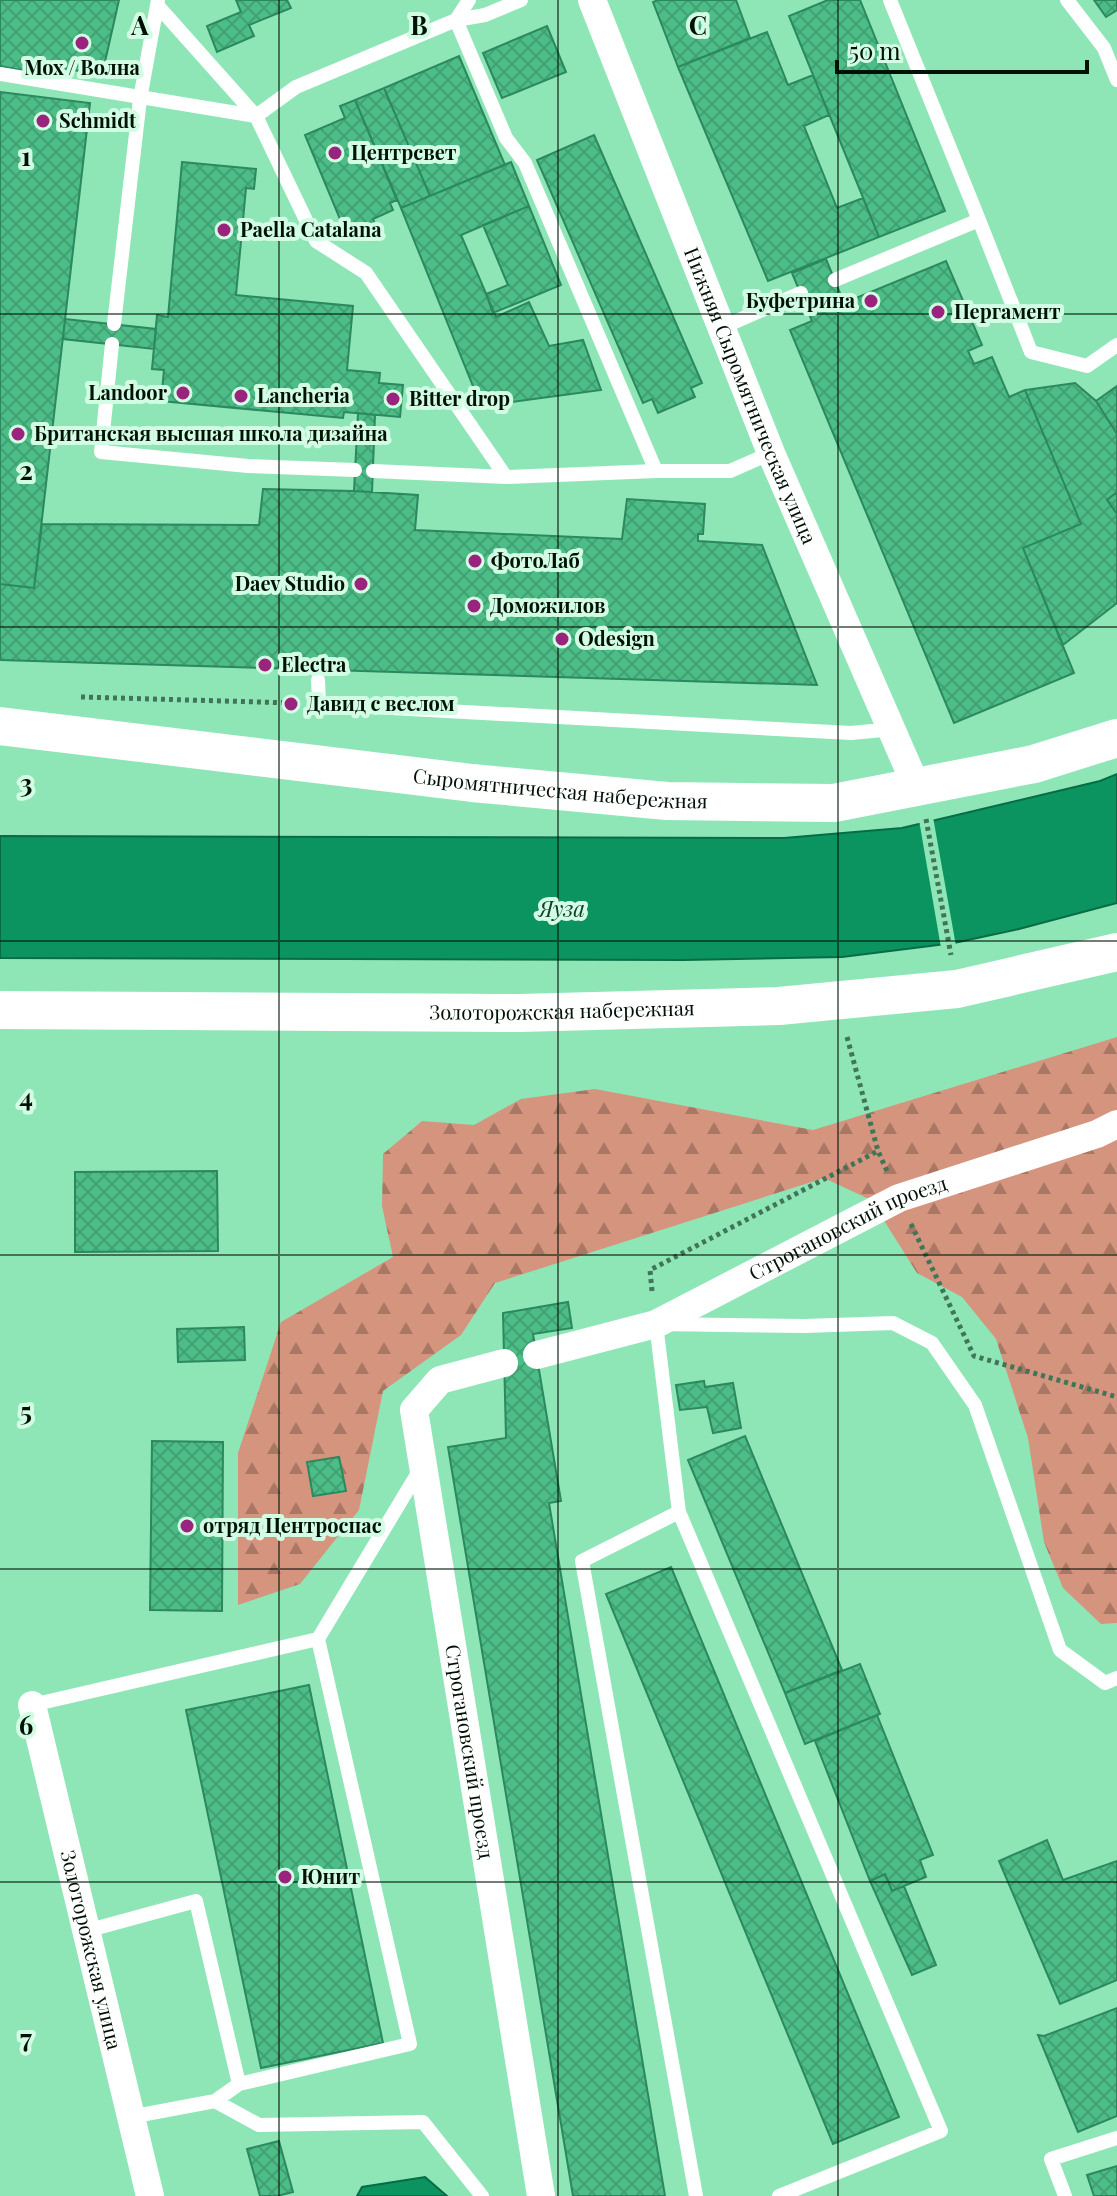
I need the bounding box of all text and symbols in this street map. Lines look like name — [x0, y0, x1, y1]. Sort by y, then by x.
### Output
text: A — [130, 7, 149, 42]
text: B — [410, 7, 428, 42]
text: C — [689, 7, 707, 42]
scale bar — [837, 24, 1087, 74]
marker: Мох / Волна — [73, 34, 91, 52]
text: 50 m — [849, 34, 901, 66]
place label: Мох / Волна — [24, 53, 140, 80]
place label: Schmidt — [59, 106, 137, 133]
marker: Schmidt — [34, 112, 52, 130]
text: 1 — [21, 138, 31, 173]
place label: Центрсвет — [351, 138, 457, 165]
marker: Центрсвет — [326, 144, 344, 162]
place label: Paella Catalana — [240, 215, 382, 242]
marker: Paella Catalana — [215, 221, 233, 239]
street label: Нижняя Сыромятническая улица — [679, 243, 824, 548]
place label: Буфетрина — [746, 286, 856, 313]
marker: Буфетрина — [862, 292, 880, 310]
place label: Пергамент — [954, 297, 1061, 324]
marker: Пергамент — [929, 303, 947, 321]
place label: Landoor — [88, 378, 168, 405]
place label: Lancheria — [257, 381, 351, 408]
marker: Landoor — [174, 384, 192, 402]
place label: Bitter drop — [409, 384, 510, 411]
marker: Lancheria — [232, 387, 250, 405]
marker: Bitter drop — [384, 390, 402, 408]
place label: Британская высшая школа дизайна — [34, 419, 388, 446]
marker: Британская высшая школа дизайна — [9, 425, 27, 443]
text: 2 — [19, 452, 33, 487]
place label: ФотоЛаб — [491, 546, 580, 573]
marker: ФотоЛаб — [466, 552, 484, 570]
place label: Daev Studio — [235, 569, 345, 596]
marker: Daev Studio — [352, 575, 370, 593]
place label: Доможилов — [490, 591, 605, 618]
marker: Доможилов — [465, 597, 483, 615]
place label: Odesign — [578, 624, 655, 651]
marker: Odesign — [553, 630, 571, 648]
place label: Electra — [281, 650, 347, 677]
marker: Electra — [256, 656, 274, 674]
place label: Давид с веслом — [307, 689, 455, 716]
marker: Давид с веслом — [282, 695, 300, 713]
street label: Сыромятническая набережная — [412, 761, 708, 814]
text: 3 — [20, 765, 32, 800]
water label: Яуза — [537, 893, 585, 923]
street label: Золоторожская набережная — [429, 993, 695, 1025]
text: 4 — [19, 1079, 33, 1114]
street label: Строгановский проезд — [744, 1168, 951, 1286]
text: 5 — [20, 1393, 32, 1428]
place label: отряд Центроспас — [203, 1511, 382, 1538]
marker: отряд Центроспас — [178, 1517, 196, 1535]
street label: Строгановский проезд — [440, 1642, 501, 1861]
text: 6 — [19, 1707, 33, 1742]
street label: Золоторожская улица — [55, 1847, 129, 2052]
place label: Юнит — [301, 1862, 360, 1889]
marker: Юнит — [276, 1868, 294, 1886]
text: 7 — [20, 2020, 32, 2055]

